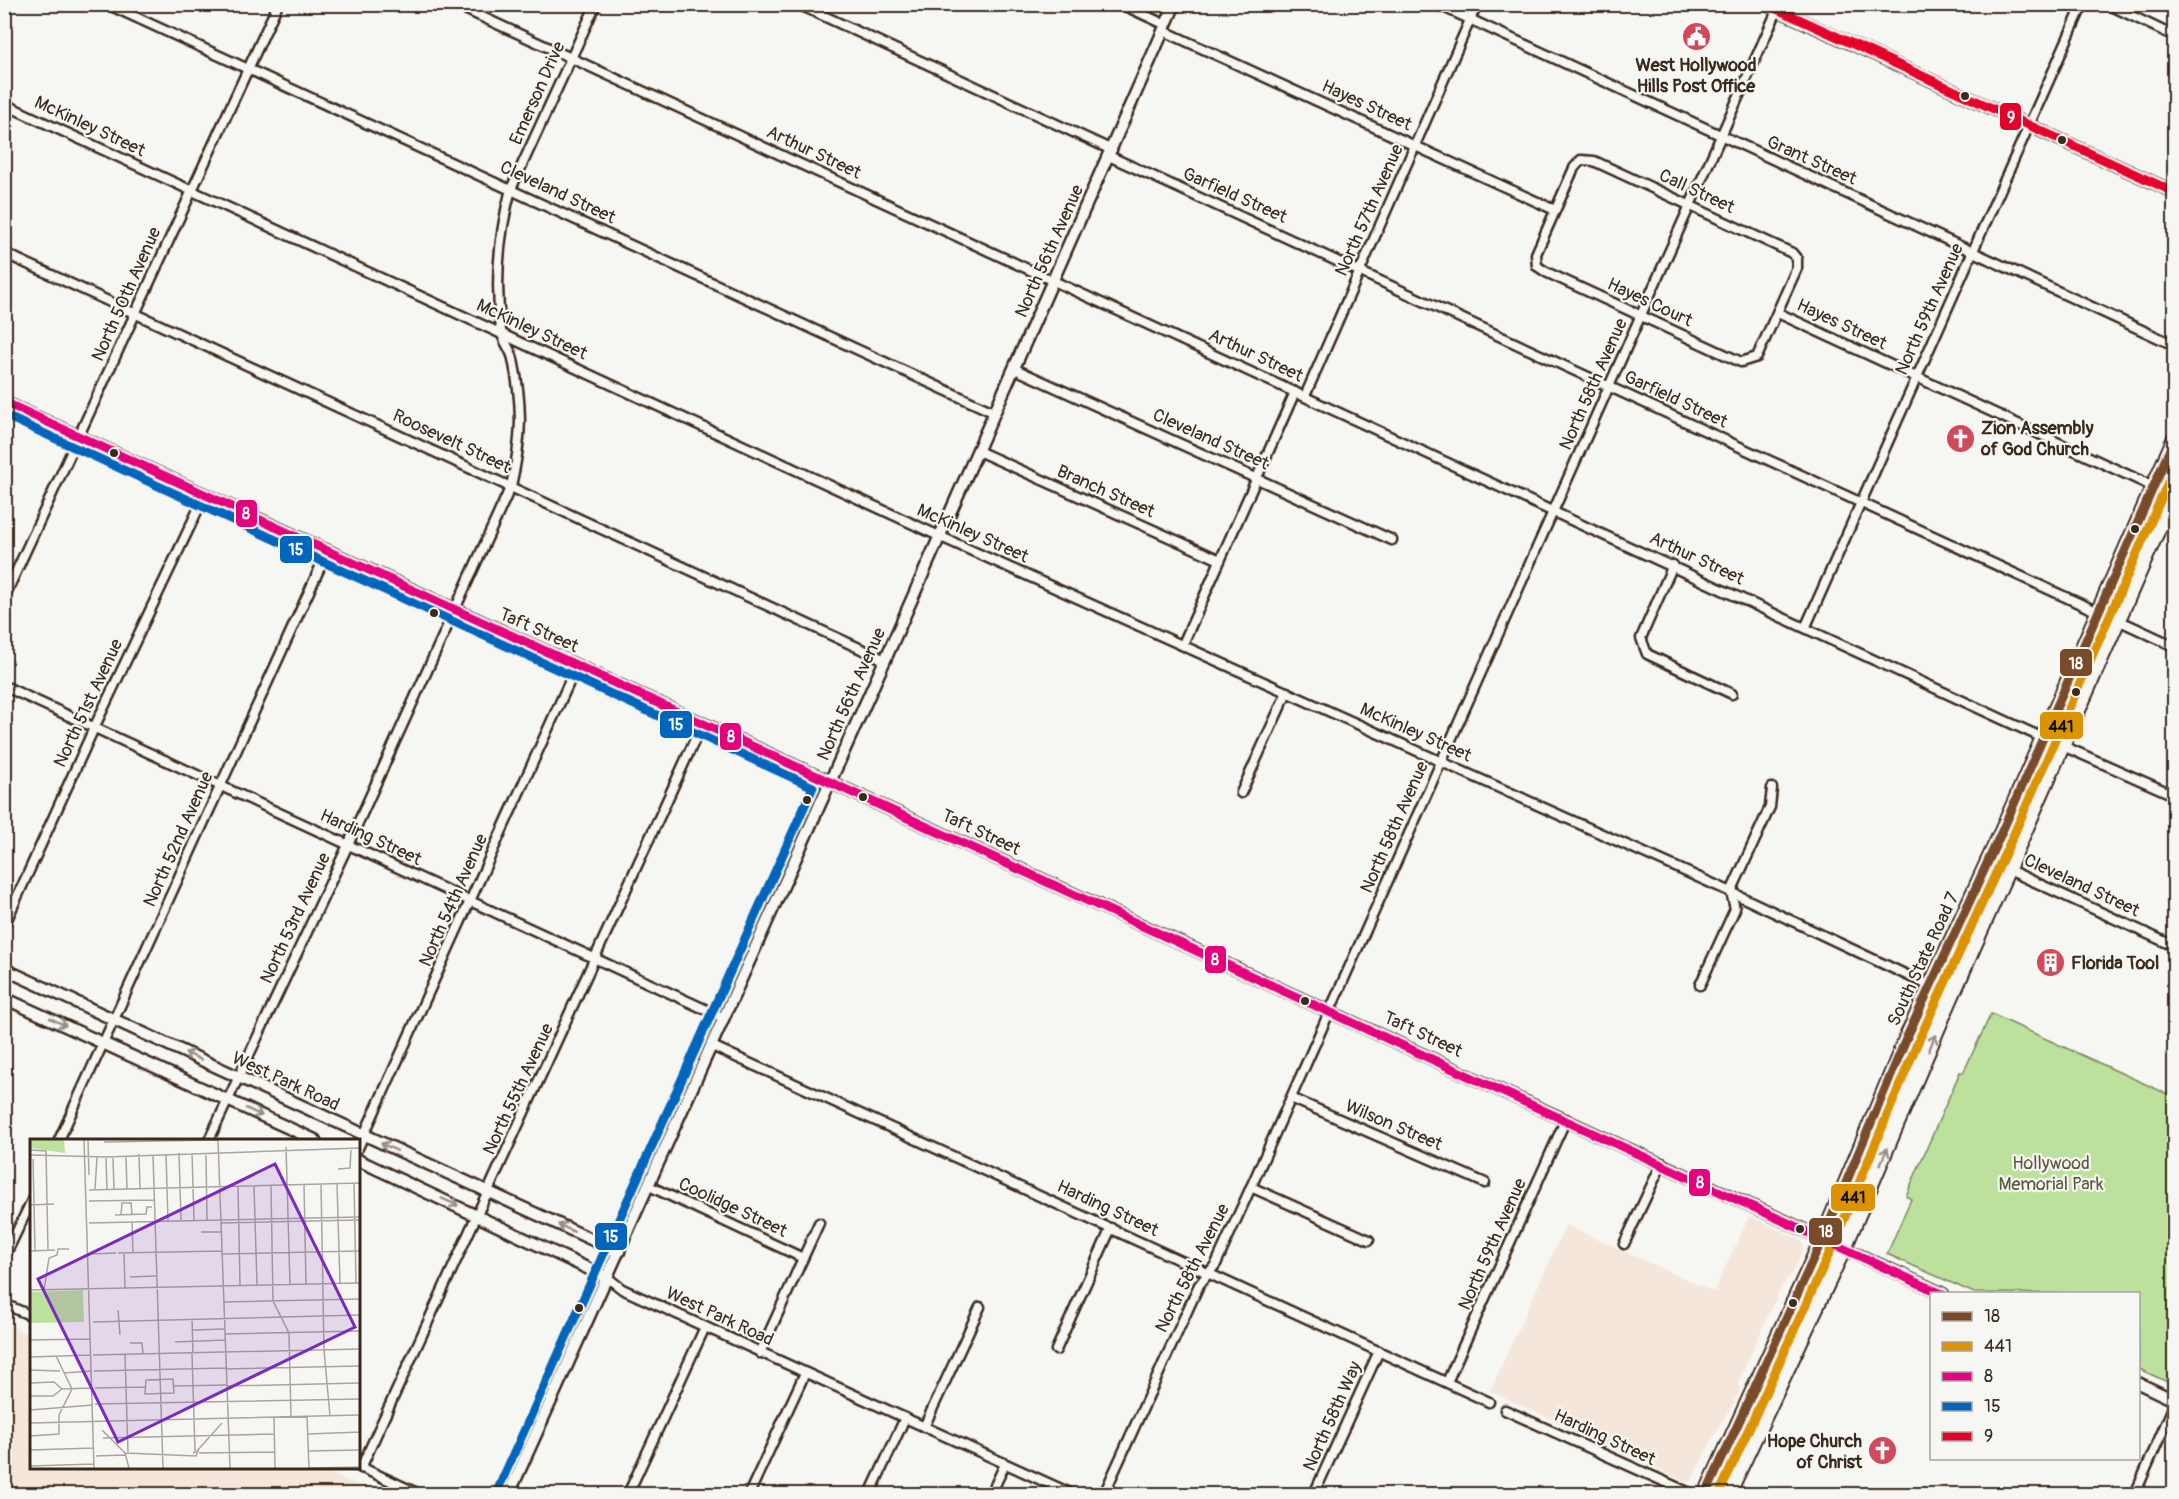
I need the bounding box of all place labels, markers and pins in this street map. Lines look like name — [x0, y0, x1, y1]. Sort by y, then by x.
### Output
public building icon: West Hollywood Hills Post Office — [1680, 20, 1712, 52]
place label: West Hollywood Hills Post Office — [1635, 54, 1757, 98]
unlabelled marker — [1959, 90, 1971, 102]
unlabelled marker — [2056, 134, 2068, 146]
place label: Zion Assembly of God Church — [1980, 417, 2094, 461]
church icon: Zion Assembly of God Church — [1944, 422, 1976, 454]
unlabelled marker — [108, 447, 120, 459]
unlabelled marker — [2129, 523, 2141, 535]
unlabelled marker — [428, 607, 440, 619]
unlabelled marker — [2070, 686, 2082, 698]
unlabelled marker — [857, 791, 869, 803]
unlabelled marker — [801, 794, 813, 806]
building icon: Florida Tool — [2034, 947, 2066, 979]
place label: Florida Tool — [2071, 952, 2159, 975]
unlabelled marker — [1299, 995, 1311, 1007]
unlabelled marker — [1794, 1223, 1806, 1235]
unlabelled marker — [1787, 1297, 1799, 1309]
unlabelled marker — [573, 1302, 585, 1314]
place label: Hope Church of Christ — [1767, 1430, 1863, 1474]
church icon: Hope Church of Christ — [1867, 1435, 1899, 1467]

